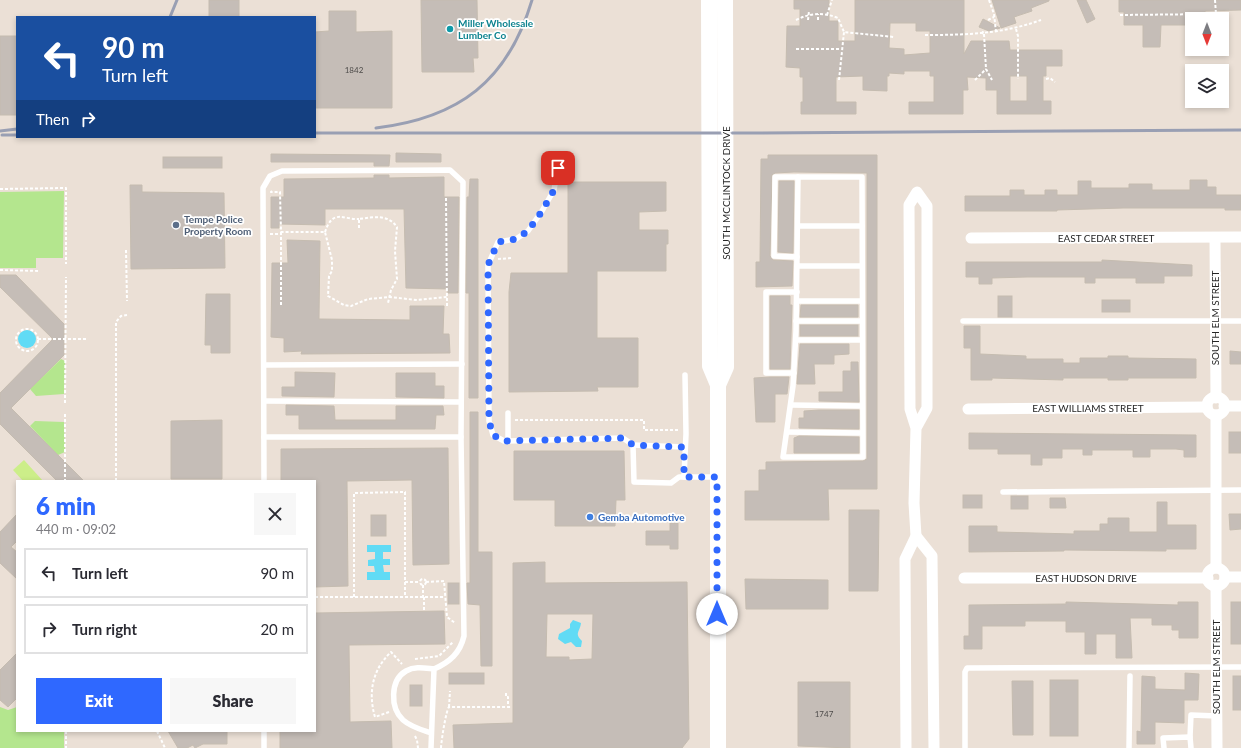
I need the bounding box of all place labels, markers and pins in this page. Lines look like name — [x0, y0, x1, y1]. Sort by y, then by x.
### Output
place label: Miller Wholesale Lumber Co — [458, 17, 534, 41]
marker: Miller Wholesale Lumber Co — [445, 24, 455, 34]
pin — [541, 151, 575, 185]
place label: Tempe Police Property Room — [184, 213, 251, 237]
marker: Tempe Police Property Room — [171, 220, 181, 230]
place label: Gemba Automotive — [598, 511, 685, 523]
marker: Gemba Automotive — [585, 512, 595, 522]

